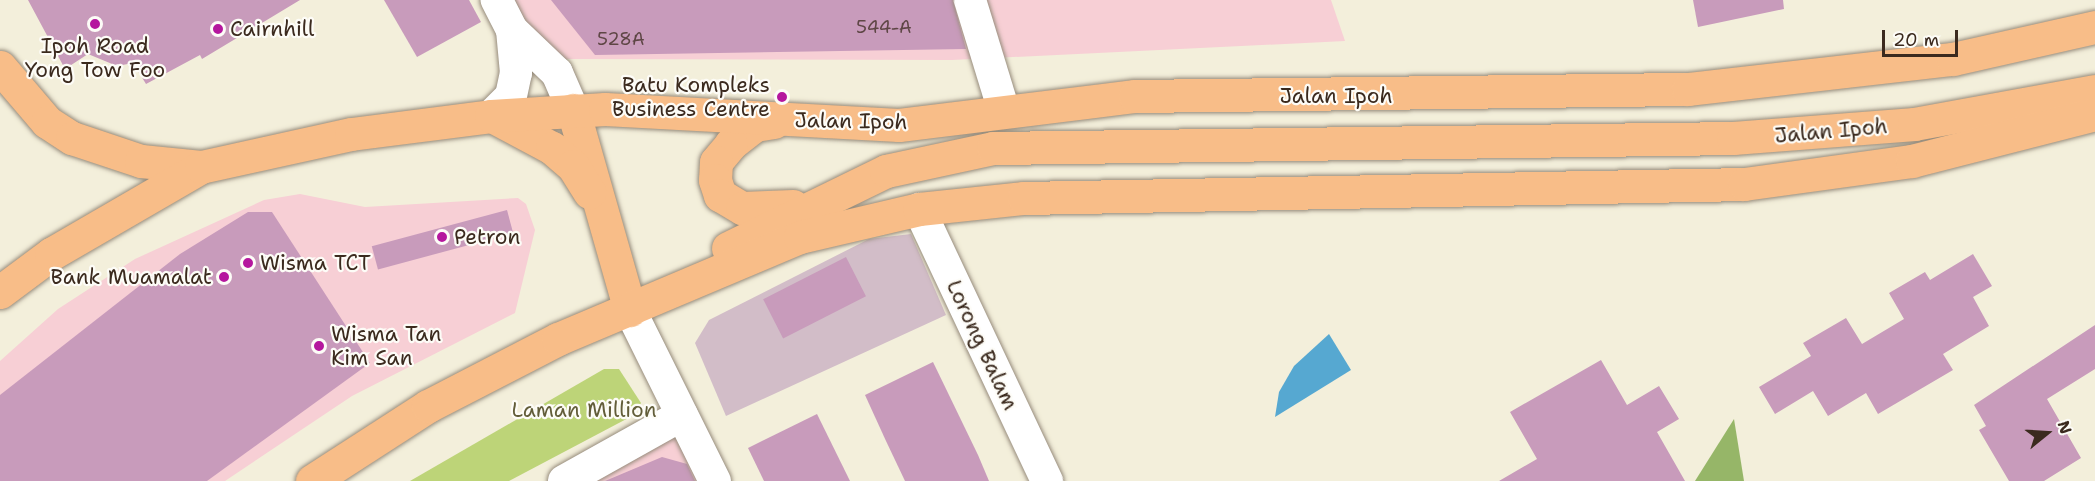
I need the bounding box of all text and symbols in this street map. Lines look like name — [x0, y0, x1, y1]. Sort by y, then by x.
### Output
place label: Cairnhill — [230, 16, 314, 42]
house number: 544-A — [856, 16, 912, 38]
marker: Ipoh Road Yong Tow Foo — [88, 17, 102, 31]
scale bar — [1885, 18, 1962, 56]
marker: Cairnhill — [211, 22, 225, 36]
house number: 528A — [597, 28, 645, 50]
text: 20 m — [1893, 28, 1939, 52]
place label: Ipoh Road Yong Tow Foo — [25, 33, 165, 83]
place label: Batu Kompleks Business Centre — [612, 72, 770, 122]
street label: Jalan Ipoh — [1279, 83, 1393, 109]
marker: Batu Kompleks Business Centre — [775, 90, 789, 104]
street label: Jalan Ipoh — [794, 107, 908, 135]
street label: Jalan Ipoh — [1774, 114, 1888, 148]
place label: Petron — [454, 224, 520, 250]
marker: Petron — [435, 230, 449, 244]
place label: Wisma TCT — [260, 250, 371, 276]
marker: Wisma TCT — [241, 256, 255, 270]
place label: Bank Muamalat — [51, 264, 212, 290]
marker: Bank Muamalat — [217, 270, 231, 284]
street label: Lorong Balam — [941, 276, 1023, 414]
place label: Wisma Tan Kim San — [331, 321, 441, 371]
marker: Wisma Tan Kim San — [312, 339, 326, 353]
park label: Laman Million — [512, 397, 656, 423]
north arrow — [2017, 403, 2077, 463]
text: N — [2053, 418, 2077, 437]

